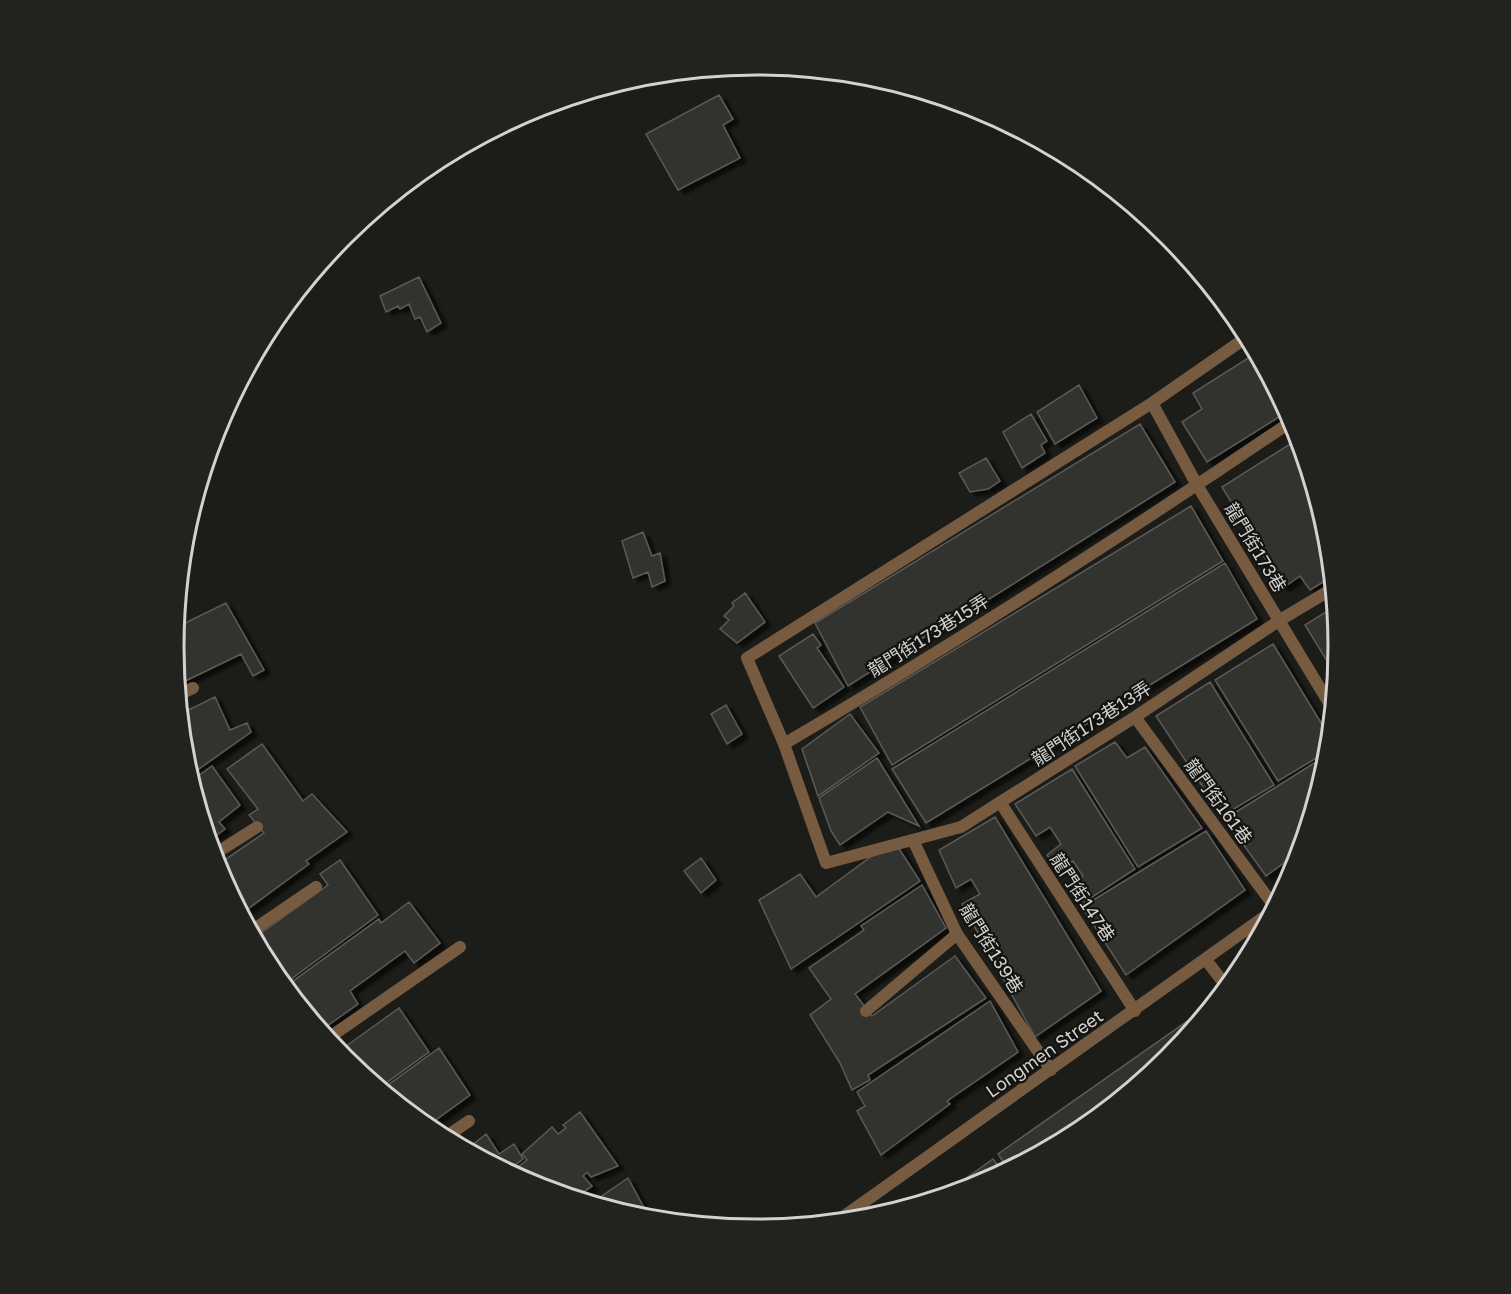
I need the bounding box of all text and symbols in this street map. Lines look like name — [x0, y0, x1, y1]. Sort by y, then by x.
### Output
street label: 龍門街173巷 — [1221, 498, 1291, 596]
street label: 龍門街173巷15弄 — [864, 589, 992, 681]
street label: 龍門街173巷13弄 — [1027, 676, 1155, 770]
street label: 龍門街161巷 — [1181, 754, 1257, 848]
street label: 龍門街147巷 — [1046, 849, 1120, 945]
street label: 龍門街139巷 — [956, 899, 1028, 997]
street label: Longmen Street — [981, 1004, 1107, 1102]

